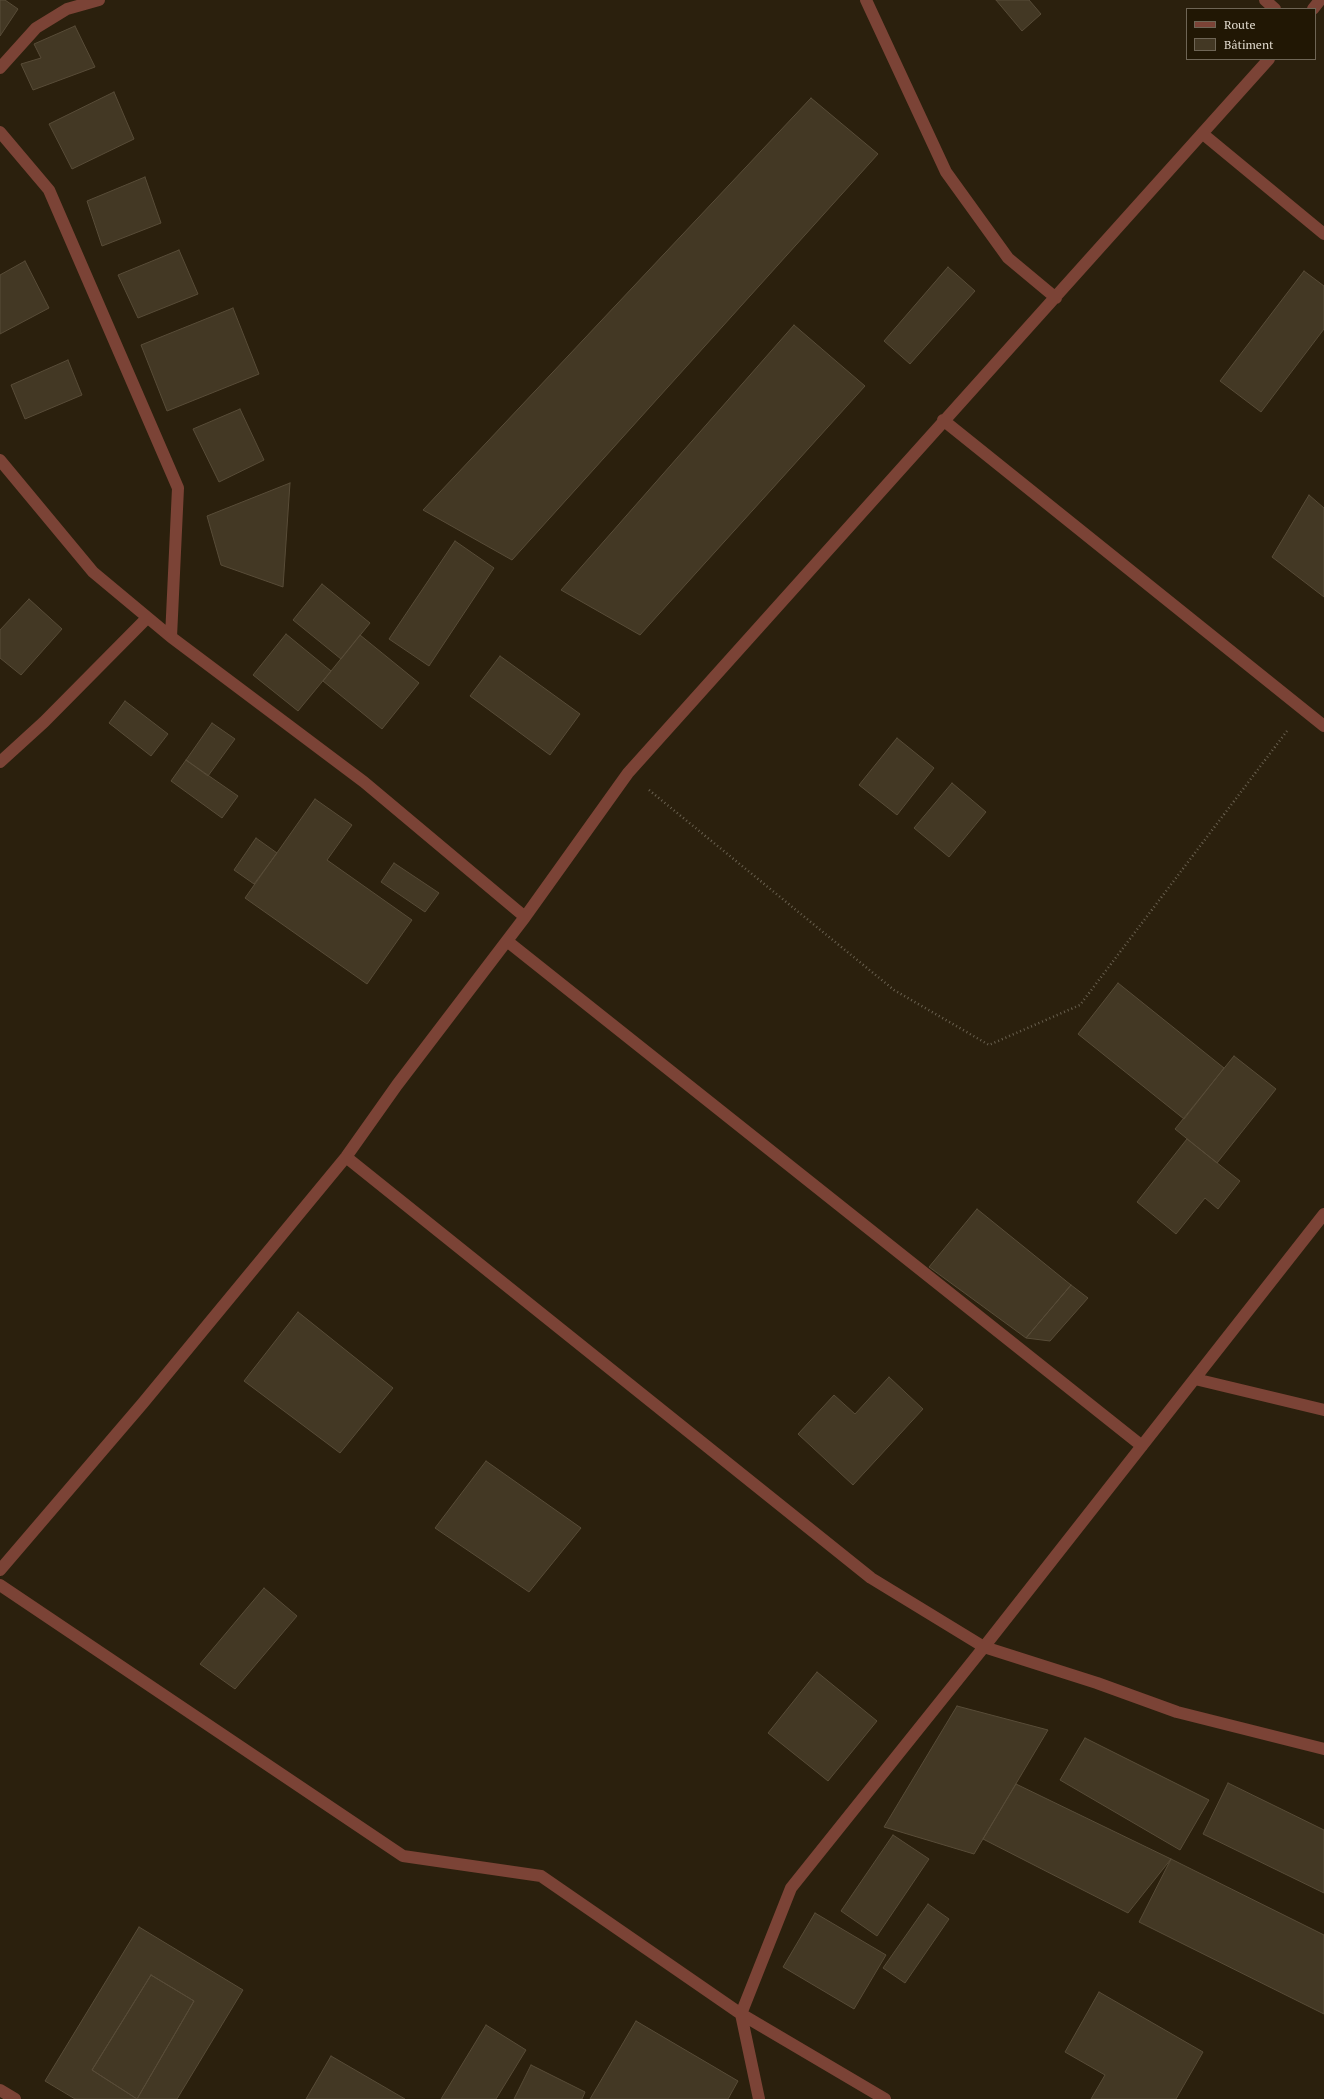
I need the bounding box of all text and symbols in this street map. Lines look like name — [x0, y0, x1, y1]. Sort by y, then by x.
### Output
legend — [1186, 8, 1316, 60]
text: Route — [1224, 17, 1255, 32]
text: Bâtiment — [1224, 37, 1273, 52]

